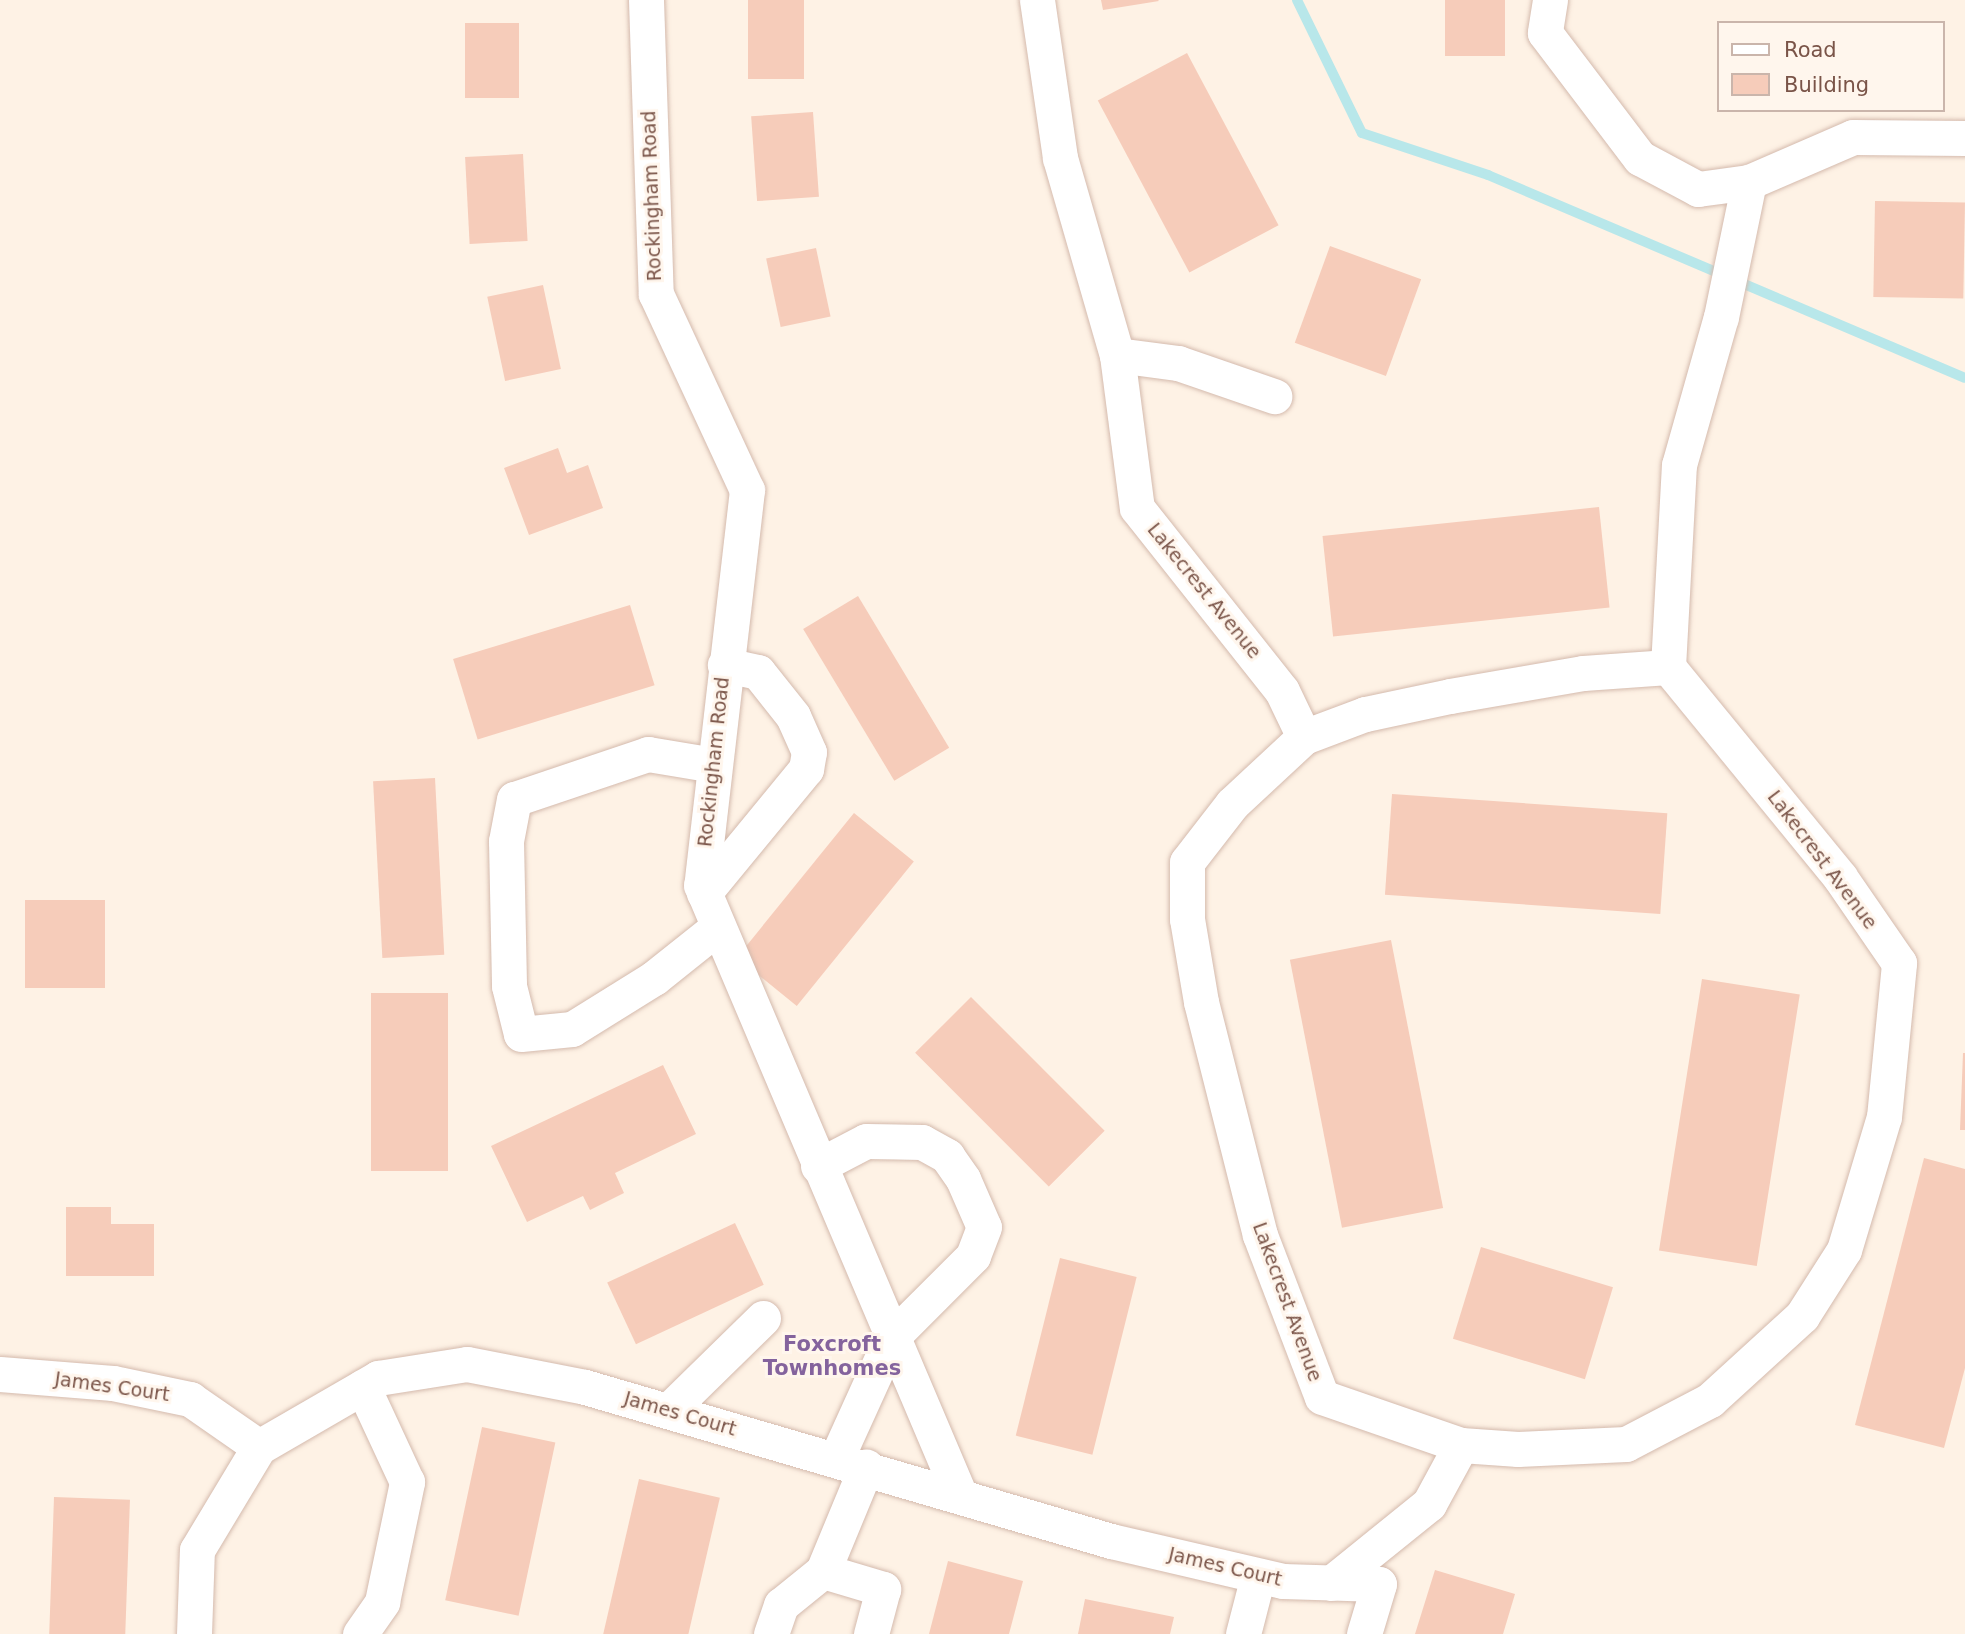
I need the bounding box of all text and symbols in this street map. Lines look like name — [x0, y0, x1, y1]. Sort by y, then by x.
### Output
legend — [1716, 21, 1944, 112]
text: Road — [1784, 38, 1837, 62]
text: Building — [1784, 73, 1869, 97]
street label: Rockingham Road — [638, 110, 666, 282]
street label: Lakecrest Avenue — [1142, 519, 1266, 663]
street label: Rockingham Road — [694, 676, 734, 848]
street label: Lakecrest Avenue — [1762, 786, 1882, 934]
street label: Lakecrest Avenue — [1248, 1219, 1326, 1385]
district label: Foxcroft Townhomes — [763, 1331, 901, 1381]
street label: James Court — [53, 1368, 171, 1406]
street label: James Court — [621, 1387, 739, 1441]
street label: James Court — [1166, 1543, 1284, 1591]

